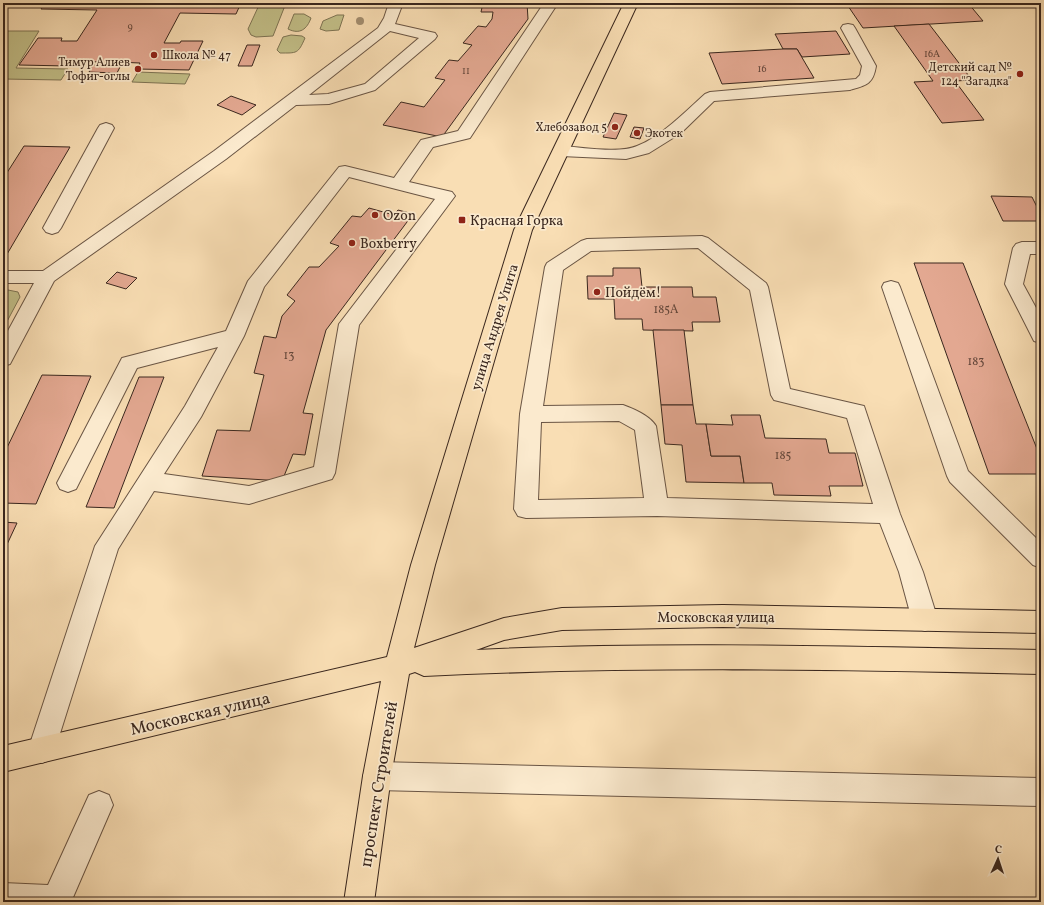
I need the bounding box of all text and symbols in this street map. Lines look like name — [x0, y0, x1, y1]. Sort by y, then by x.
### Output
house number: 9 — [127, 20, 133, 34]
house number: 16А — [924, 47, 940, 61]
place label: Школа № 47 — [162, 48, 231, 64]
marker: Школа № 47 — [149, 50, 159, 60]
place label: Тимур Алиев Тофиг-оглы — [58, 55, 131, 85]
place label: Детский сад № 124 "Загадка" — [928, 60, 1012, 90]
house number: 16 — [758, 62, 766, 76]
marker: Тимур Алиев Тофиг-оглы — [133, 64, 143, 74]
house number: 11 — [462, 64, 470, 78]
marker: Детский сад № 124 "Загадка" — [1015, 69, 1025, 79]
place label: Хлебозавод 5 — [535, 120, 607, 136]
marker: Хлебозавод 5 — [610, 122, 620, 132]
place label: Экотек — [645, 126, 684, 142]
marker: Экотек — [632, 128, 642, 138]
place label: Ozon — [383, 207, 416, 226]
marker: Ozon — [370, 210, 380, 220]
place label: Красная Горка — [470, 212, 563, 231]
marker: Красная Горка — [457, 215, 467, 225]
place label: Boxberry — [360, 235, 417, 254]
marker: Boxberry — [347, 238, 357, 248]
street label: улица Андрея Упита — [467, 262, 524, 393]
place label: Пойдём! — [605, 284, 661, 303]
marker: Пойдём! — [592, 287, 602, 297]
house number: 185А — [654, 302, 679, 318]
house number: 13 — [284, 348, 294, 364]
house number: 183 — [968, 354, 984, 370]
house number: 185 — [775, 448, 791, 464]
street label: Московская улица — [657, 609, 775, 628]
street label: Московская улица — [128, 687, 273, 742]
street label: проспект Строителей — [355, 700, 404, 869]
north arrow — [978, 839, 1018, 879]
text: С — [995, 843, 1002, 858]

